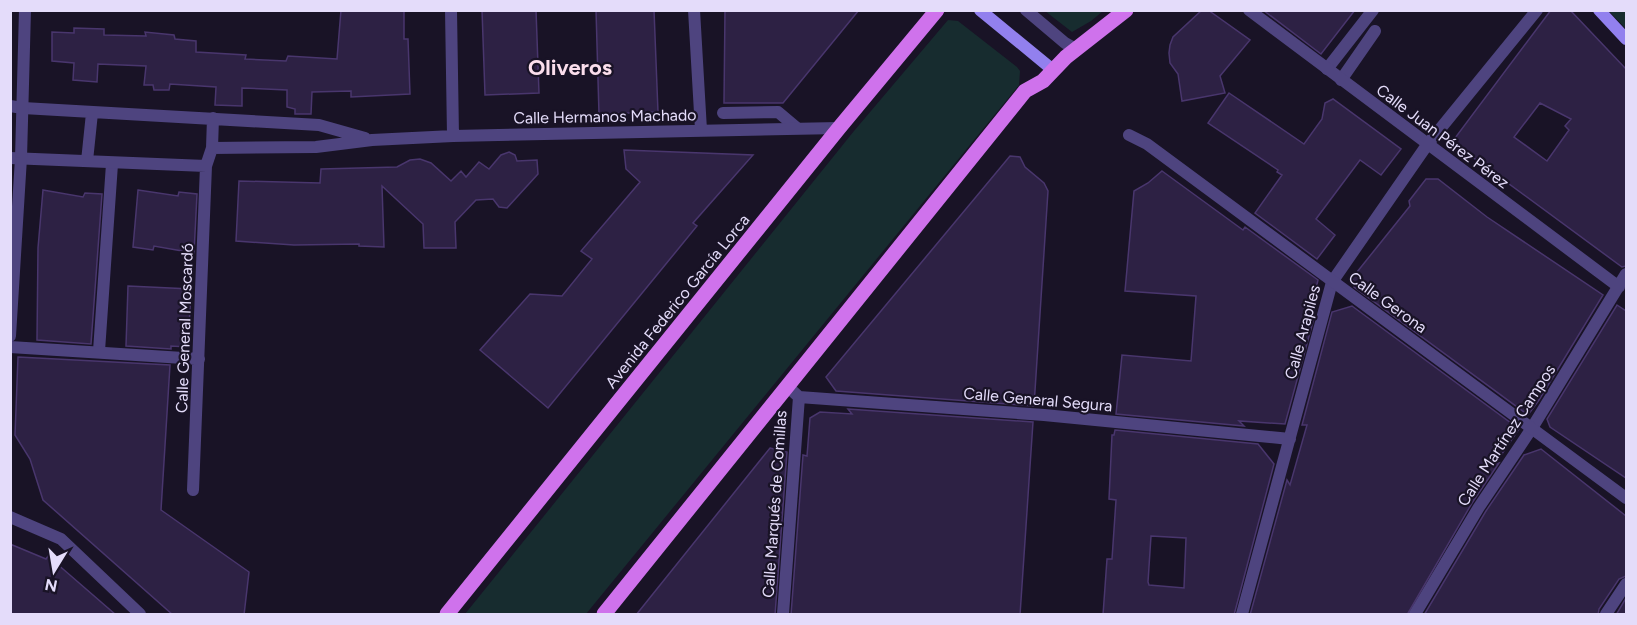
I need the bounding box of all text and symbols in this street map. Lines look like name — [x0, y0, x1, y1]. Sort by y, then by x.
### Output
district label: Oliveros — [528, 54, 612, 81]
street label: Calle Juan Pérez Pérez — [1373, 80, 1513, 193]
street label: Calle Hermanos Machado — [513, 105, 697, 128]
street label: Avenida Federico García Lorca — [601, 211, 753, 392]
street label: Calle General Moscardó — [172, 243, 197, 413]
street label: Calle Gerona — [1345, 268, 1431, 337]
street label: Calle Arapiles — [1281, 283, 1324, 381]
street label: Calle Martínez Campos — [1453, 361, 1559, 510]
street label: Calle General Segura — [963, 384, 1113, 415]
street label: Calle Marqués de Comillas — [758, 410, 791, 598]
north arrow — [24, 541, 84, 601]
text: N — [43, 575, 59, 596]

